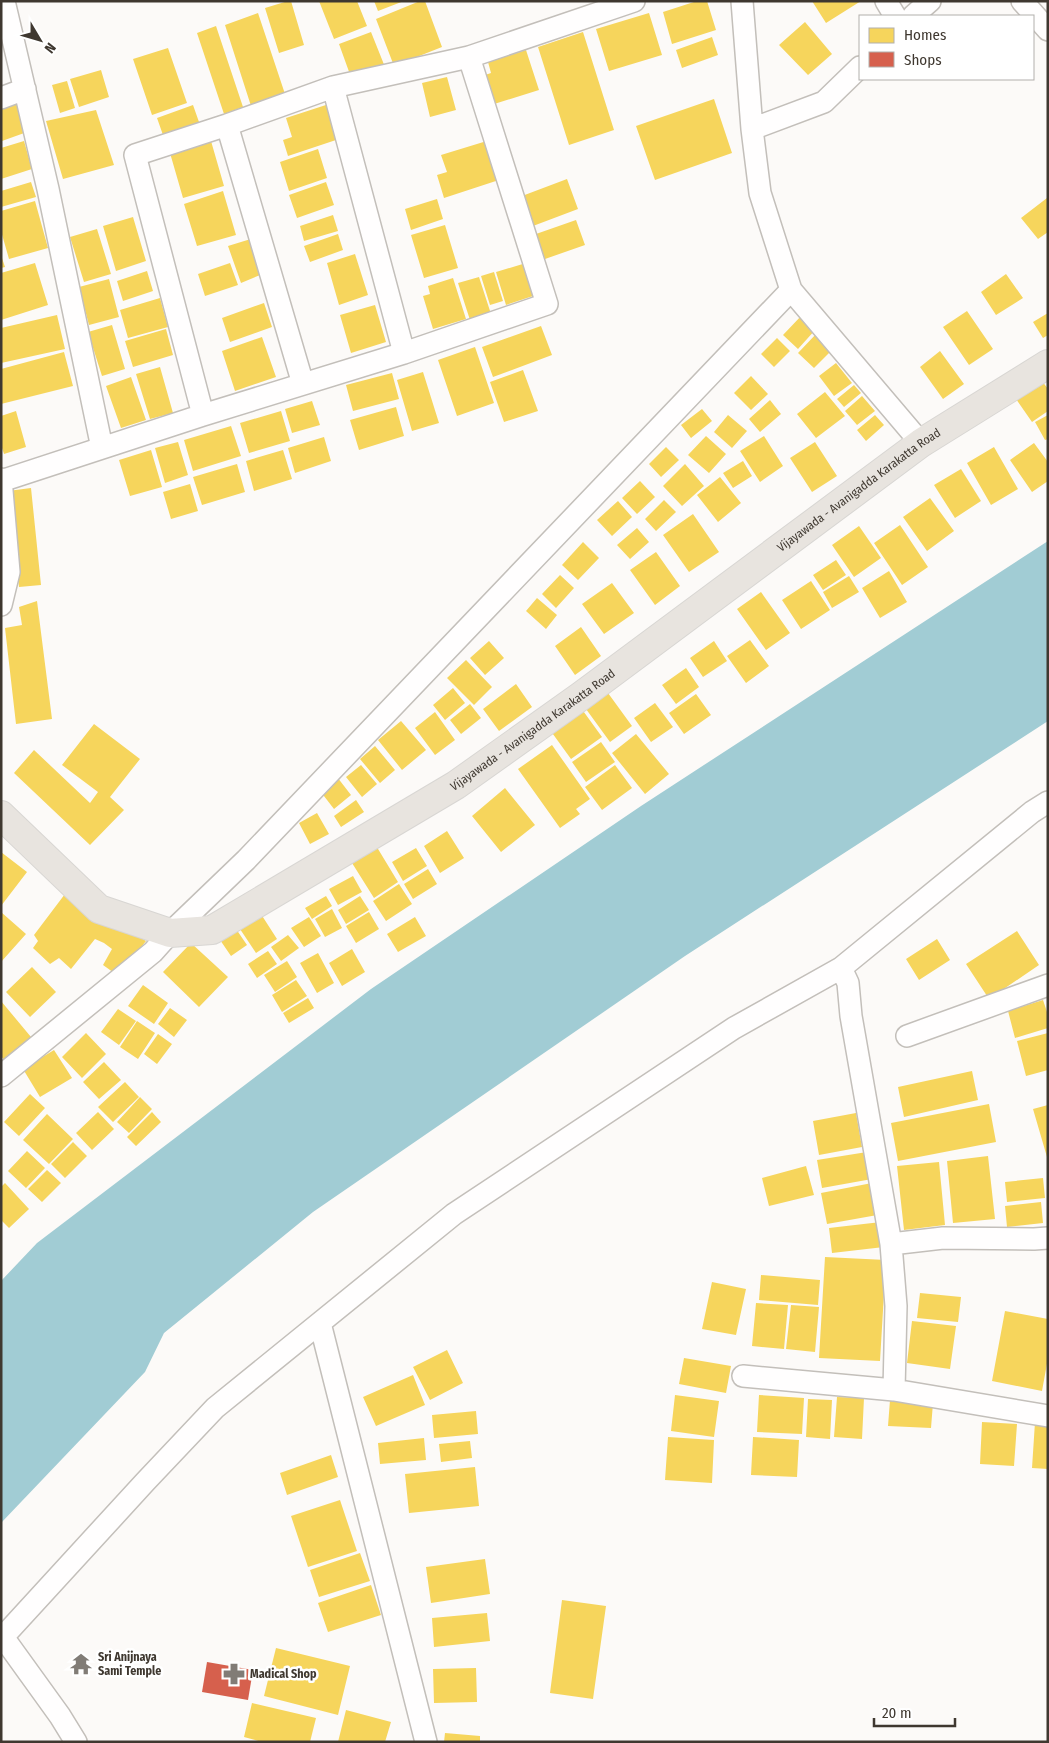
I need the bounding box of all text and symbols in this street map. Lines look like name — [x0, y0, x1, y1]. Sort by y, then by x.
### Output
north arrow — [15, 15, 65, 65]
legend — [859, 15, 1034, 80]
text: Homes — [904, 26, 946, 44]
text: N — [41, 39, 59, 56]
text: Shops — [904, 51, 942, 69]
street label: Vijayawada - Avanigadda Karakatta Road — [774, 426, 943, 555]
street label: Vijayawada - Avanigadda Karakatta Road — [448, 666, 618, 794]
place label: Sri Anijnaya Sami Temple — [98, 1650, 161, 1678]
temple icon: Sri Anijnaya Sami Temple — [68, 1651, 94, 1677]
pharmacy icon: Madical Shop — [221, 1661, 247, 1687]
place label: Madical Shop — [250, 1667, 317, 1681]
scale bar — [874, 1696, 955, 1728]
text: 20 m — [882, 1704, 912, 1722]

